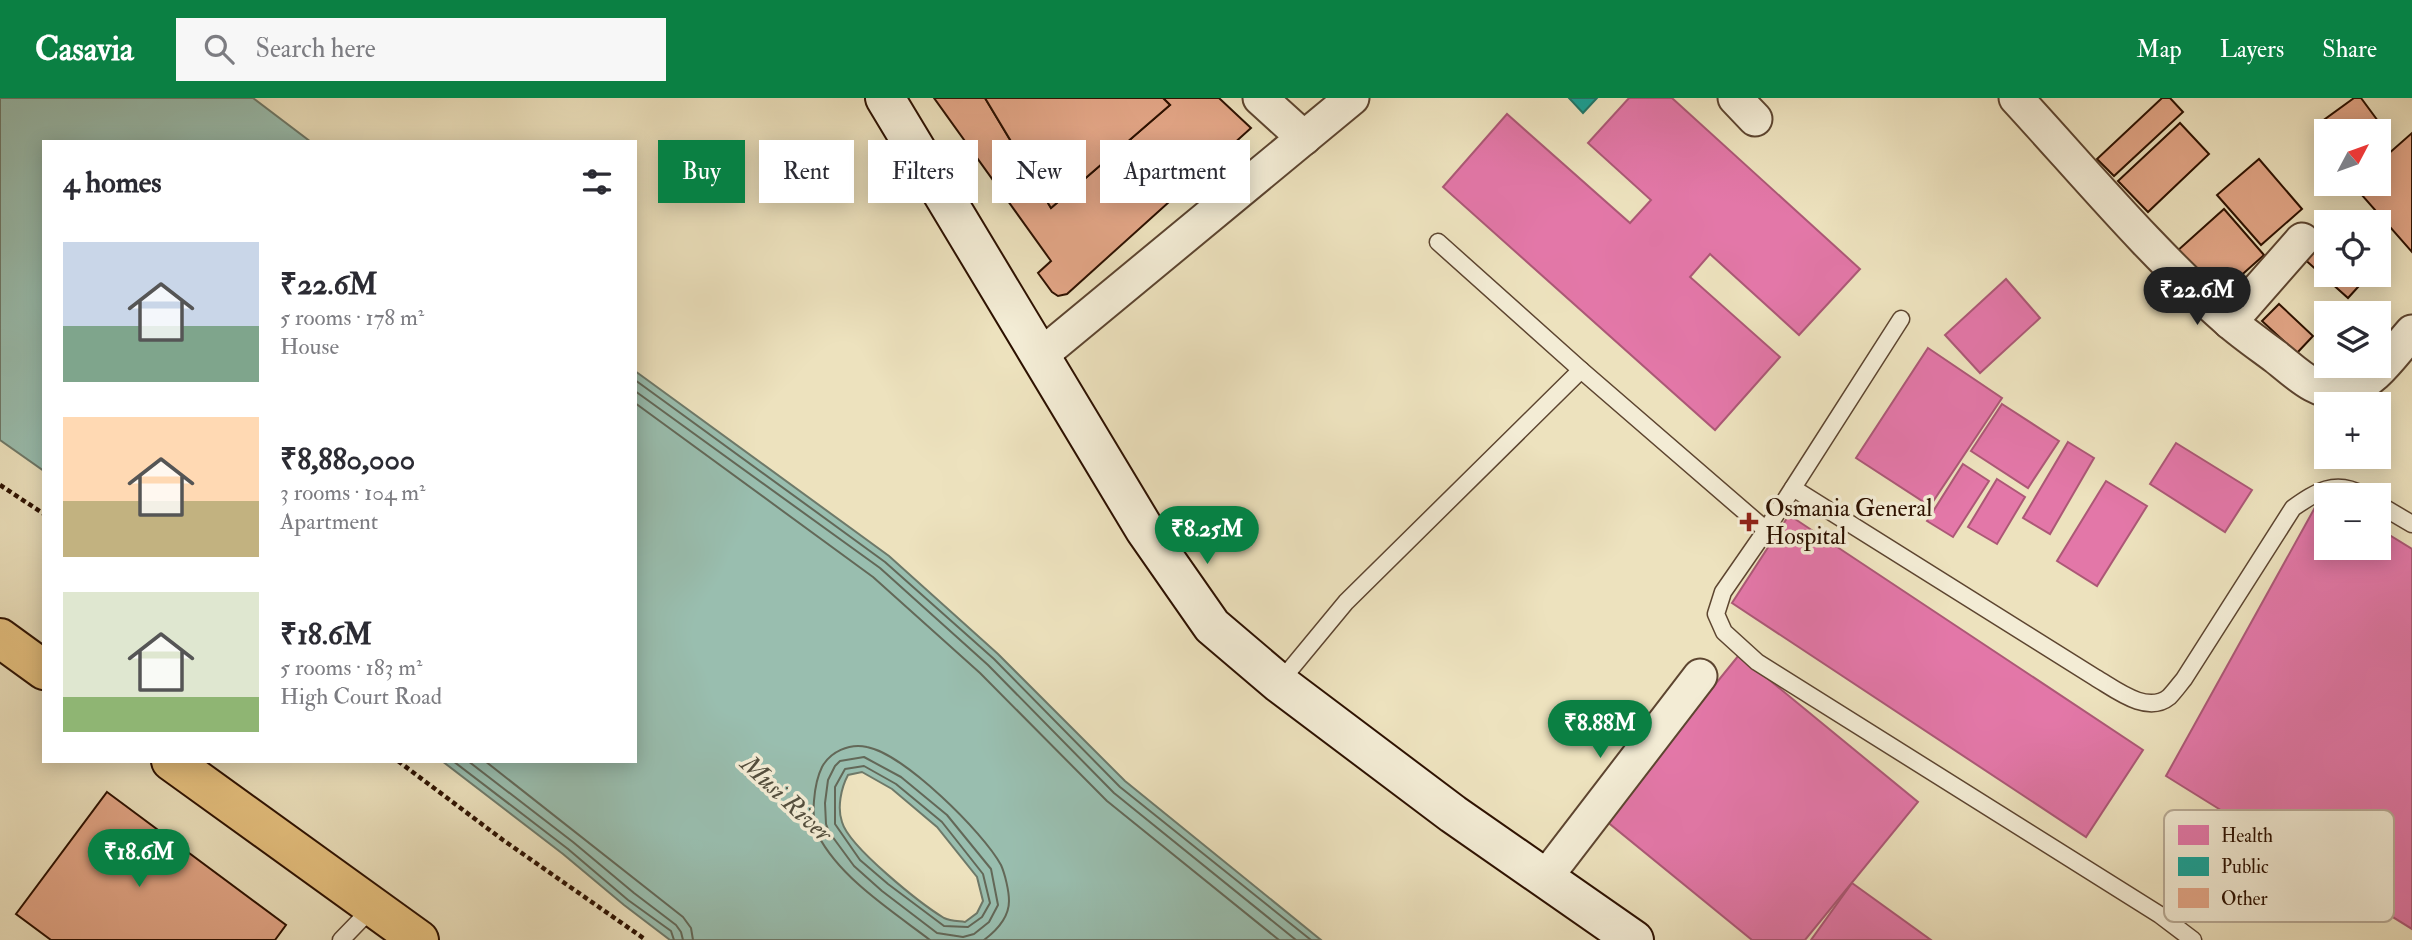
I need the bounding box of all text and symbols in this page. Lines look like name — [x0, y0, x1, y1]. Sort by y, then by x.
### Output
search box — [176, 18, 666, 81]
text: Casavia — [35, 29, 134, 70]
icon: search — [200, 30, 238, 68]
text: Search here — [256, 33, 376, 65]
text: Map — [2137, 34, 2182, 65]
text: Layers — [2220, 34, 2284, 65]
text: Share — [2322, 34, 2377, 65]
north arrow — [2314, 119, 2390, 196]
map controls — [2314, 119, 2391, 560]
chip: Buy — [658, 140, 745, 203]
chip: Rent — [759, 140, 854, 203]
chip: Filters — [868, 140, 978, 203]
chip: New — [992, 140, 1086, 203]
chip: Apartment — [1100, 140, 1250, 203]
icon: filters — [578, 163, 616, 201]
text: 4 homes — [63, 164, 162, 201]
button: locate — [2314, 210, 2391, 287]
text: ₹22.6M — [280, 266, 378, 303]
pin: ₹22.6M — [2140, 268, 2254, 327]
icon: home — [119, 270, 203, 354]
text: ₹22.6M — [2160, 275, 2234, 304]
button: layers — [2314, 301, 2391, 378]
text: 5 rooms · 178 m² — [280, 303, 424, 332]
text: House — [280, 332, 339, 361]
button: + — [2314, 392, 2391, 469]
text: ₹8,880,000 — [280, 441, 415, 478]
icon: home — [119, 445, 203, 529]
text: 3 rooms · 104 m² — [280, 478, 426, 507]
button: − — [2314, 483, 2391, 560]
place label: Osmania General Hospital — [1765, 493, 1933, 552]
pin: ₹8.25M — [1150, 506, 1264, 566]
text: Apartment — [280, 507, 378, 536]
marker: Osmania General Hospital — [1739, 512, 1759, 532]
text: ₹8.25M — [1171, 514, 1243, 543]
text: ₹18.6M — [280, 616, 372, 653]
icon: home — [119, 620, 203, 704]
text: 5 rooms · 183 m² — [280, 653, 423, 682]
text: High Court Road — [280, 682, 442, 711]
pin: ₹8.88M — [1543, 700, 1657, 760]
text: ₹8.88M — [1564, 708, 1636, 737]
water label: Musi River — [732, 747, 840, 850]
legend — [2164, 810, 2394, 922]
text: Health — [2221, 824, 2273, 848]
pin: ₹18.6M — [82, 830, 196, 889]
text: ₹18.6M — [104, 837, 174, 866]
text: Public — [2221, 855, 2269, 879]
text: Other — [2221, 887, 2268, 911]

